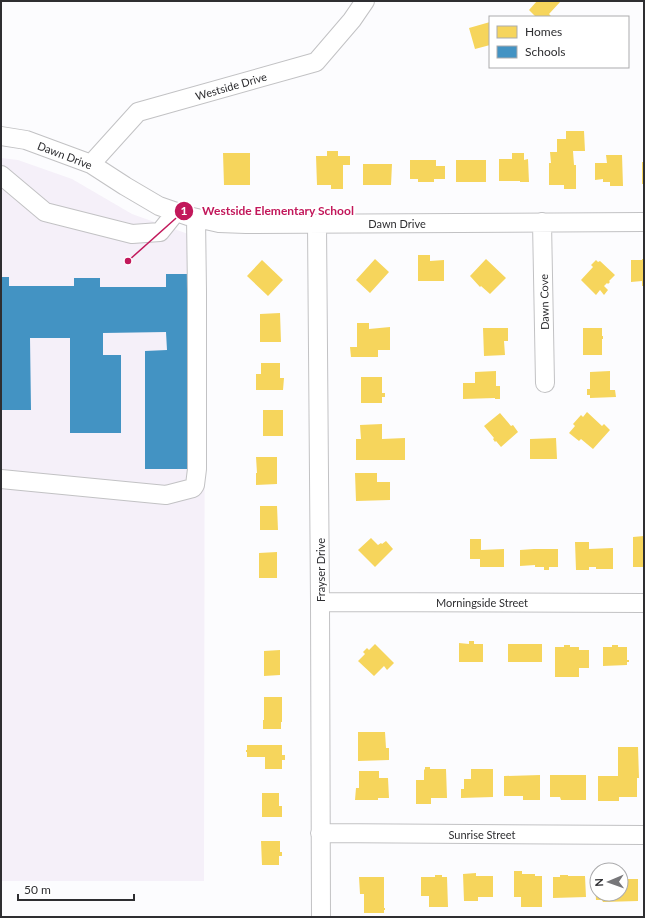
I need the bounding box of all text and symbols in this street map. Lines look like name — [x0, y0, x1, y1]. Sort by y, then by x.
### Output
legend — [489, 16, 629, 68]
text: Homes — [525, 24, 562, 39]
text: Schools — [525, 44, 566, 59]
street label: Westside Drive — [194, 70, 268, 102]
street label: Dawn Drive — [36, 139, 94, 171]
callout: Westside Elementary School — [174, 199, 362, 223]
text: 1 — [181, 203, 188, 218]
text: Westside Elementary School — [202, 203, 354, 218]
street label: Dawn Drive — [368, 217, 426, 230]
street label: Dawn Cove — [537, 274, 551, 330]
street label: Frayser Drive — [314, 538, 327, 602]
street label: Morningside Street — [436, 596, 528, 609]
street label: Sunrise Street — [448, 828, 516, 841]
north arrow — [589, 862, 629, 902]
scale bar — [18, 876, 134, 902]
text: N — [592, 878, 605, 887]
text: 50 m — [24, 882, 51, 897]

